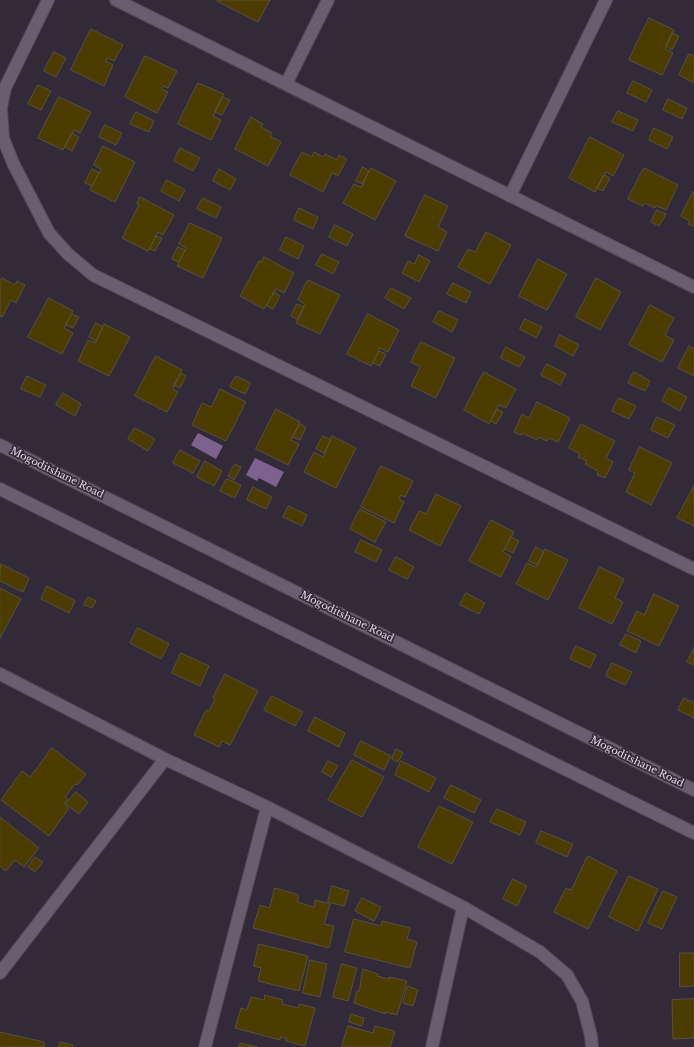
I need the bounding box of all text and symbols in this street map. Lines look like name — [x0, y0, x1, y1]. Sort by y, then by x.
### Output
street label: Mogoditshane Road — [8, 445, 106, 501]
street label: Mogoditshane Road — [298, 589, 396, 645]
street label: Mogoditshane Road — [588, 734, 686, 790]

